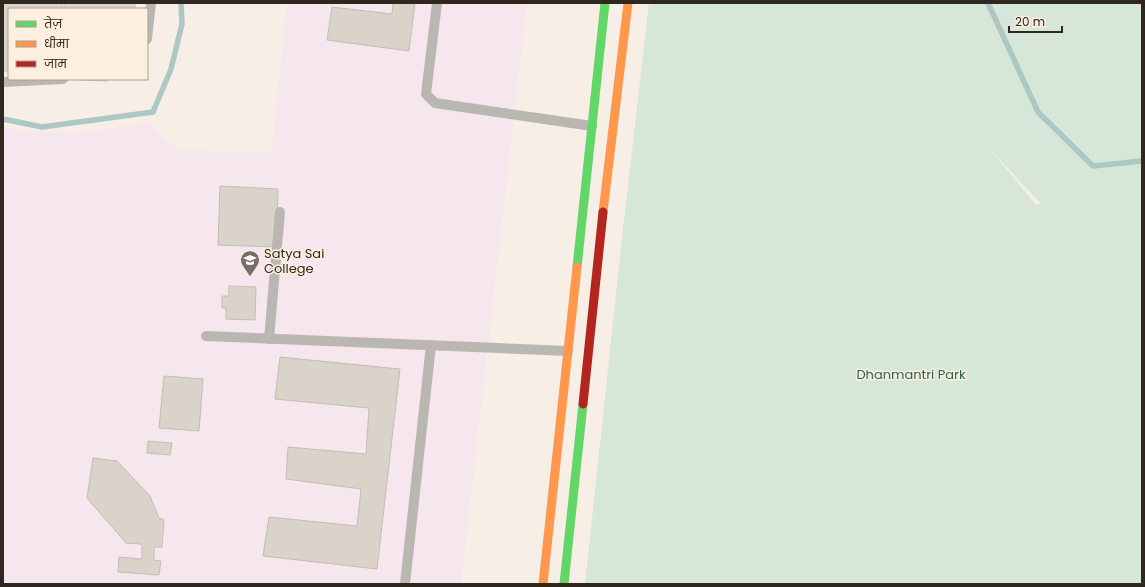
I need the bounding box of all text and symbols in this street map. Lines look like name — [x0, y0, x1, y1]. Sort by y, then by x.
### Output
legend — [8, 8, 148, 80]
scale bar — [1009, 8, 1062, 34]
text: 20 m — [1015, 13, 1045, 30]
text: तेज़ — [43, 15, 63, 32]
text: धीमा — [44, 35, 70, 52]
text: जाम — [43, 55, 68, 72]
place label: Satya Sai College — [264, 244, 324, 278]
school or university icon: Satya Sai College — [239, 249, 261, 277]
park label: Dhanmantri Park — [856, 365, 966, 384]

